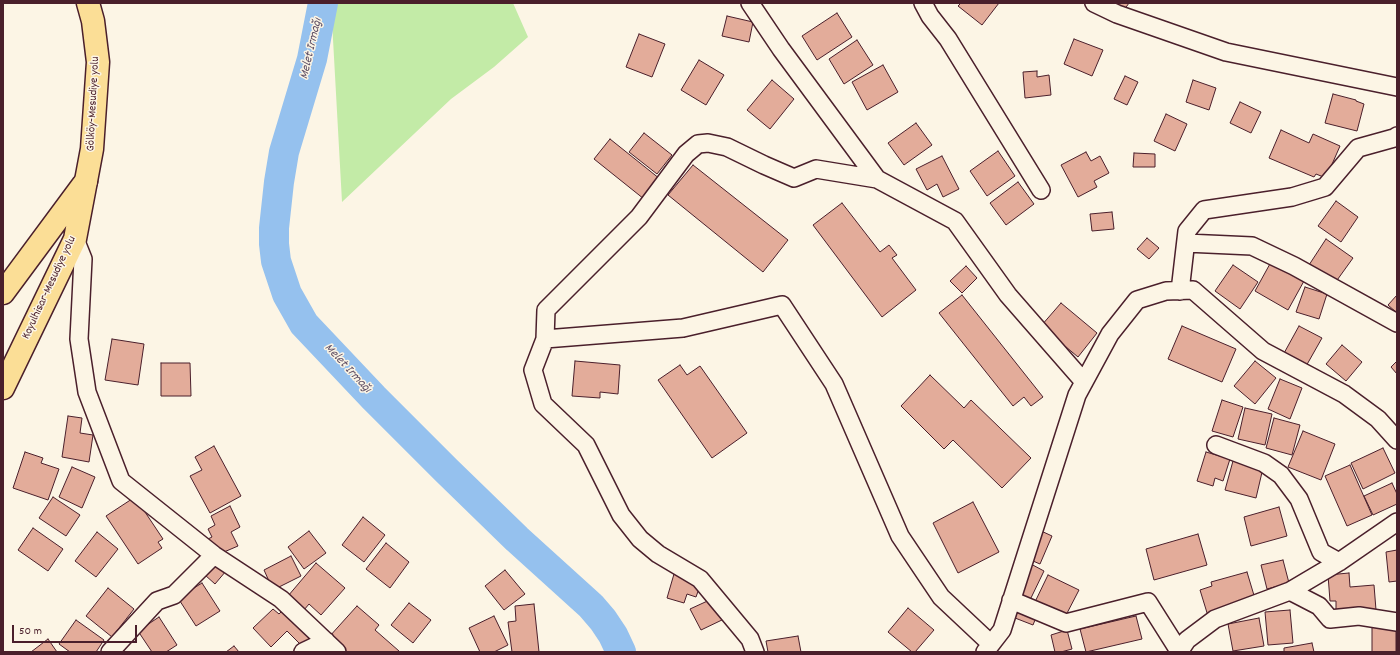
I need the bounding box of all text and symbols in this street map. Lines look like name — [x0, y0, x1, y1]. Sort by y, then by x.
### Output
water label: Melet Irmağı — [297, 17, 327, 81]
street label: Gölköy-Mesudiye yolu — [84, 56, 104, 152]
street label: Koyulhisar-Mesudiye yolu — [20, 234, 80, 342]
water label: Melet Irmağı — [320, 341, 374, 397]
scale bar — [14, 617, 139, 643]
text: 50 m — [19, 623, 42, 640]

